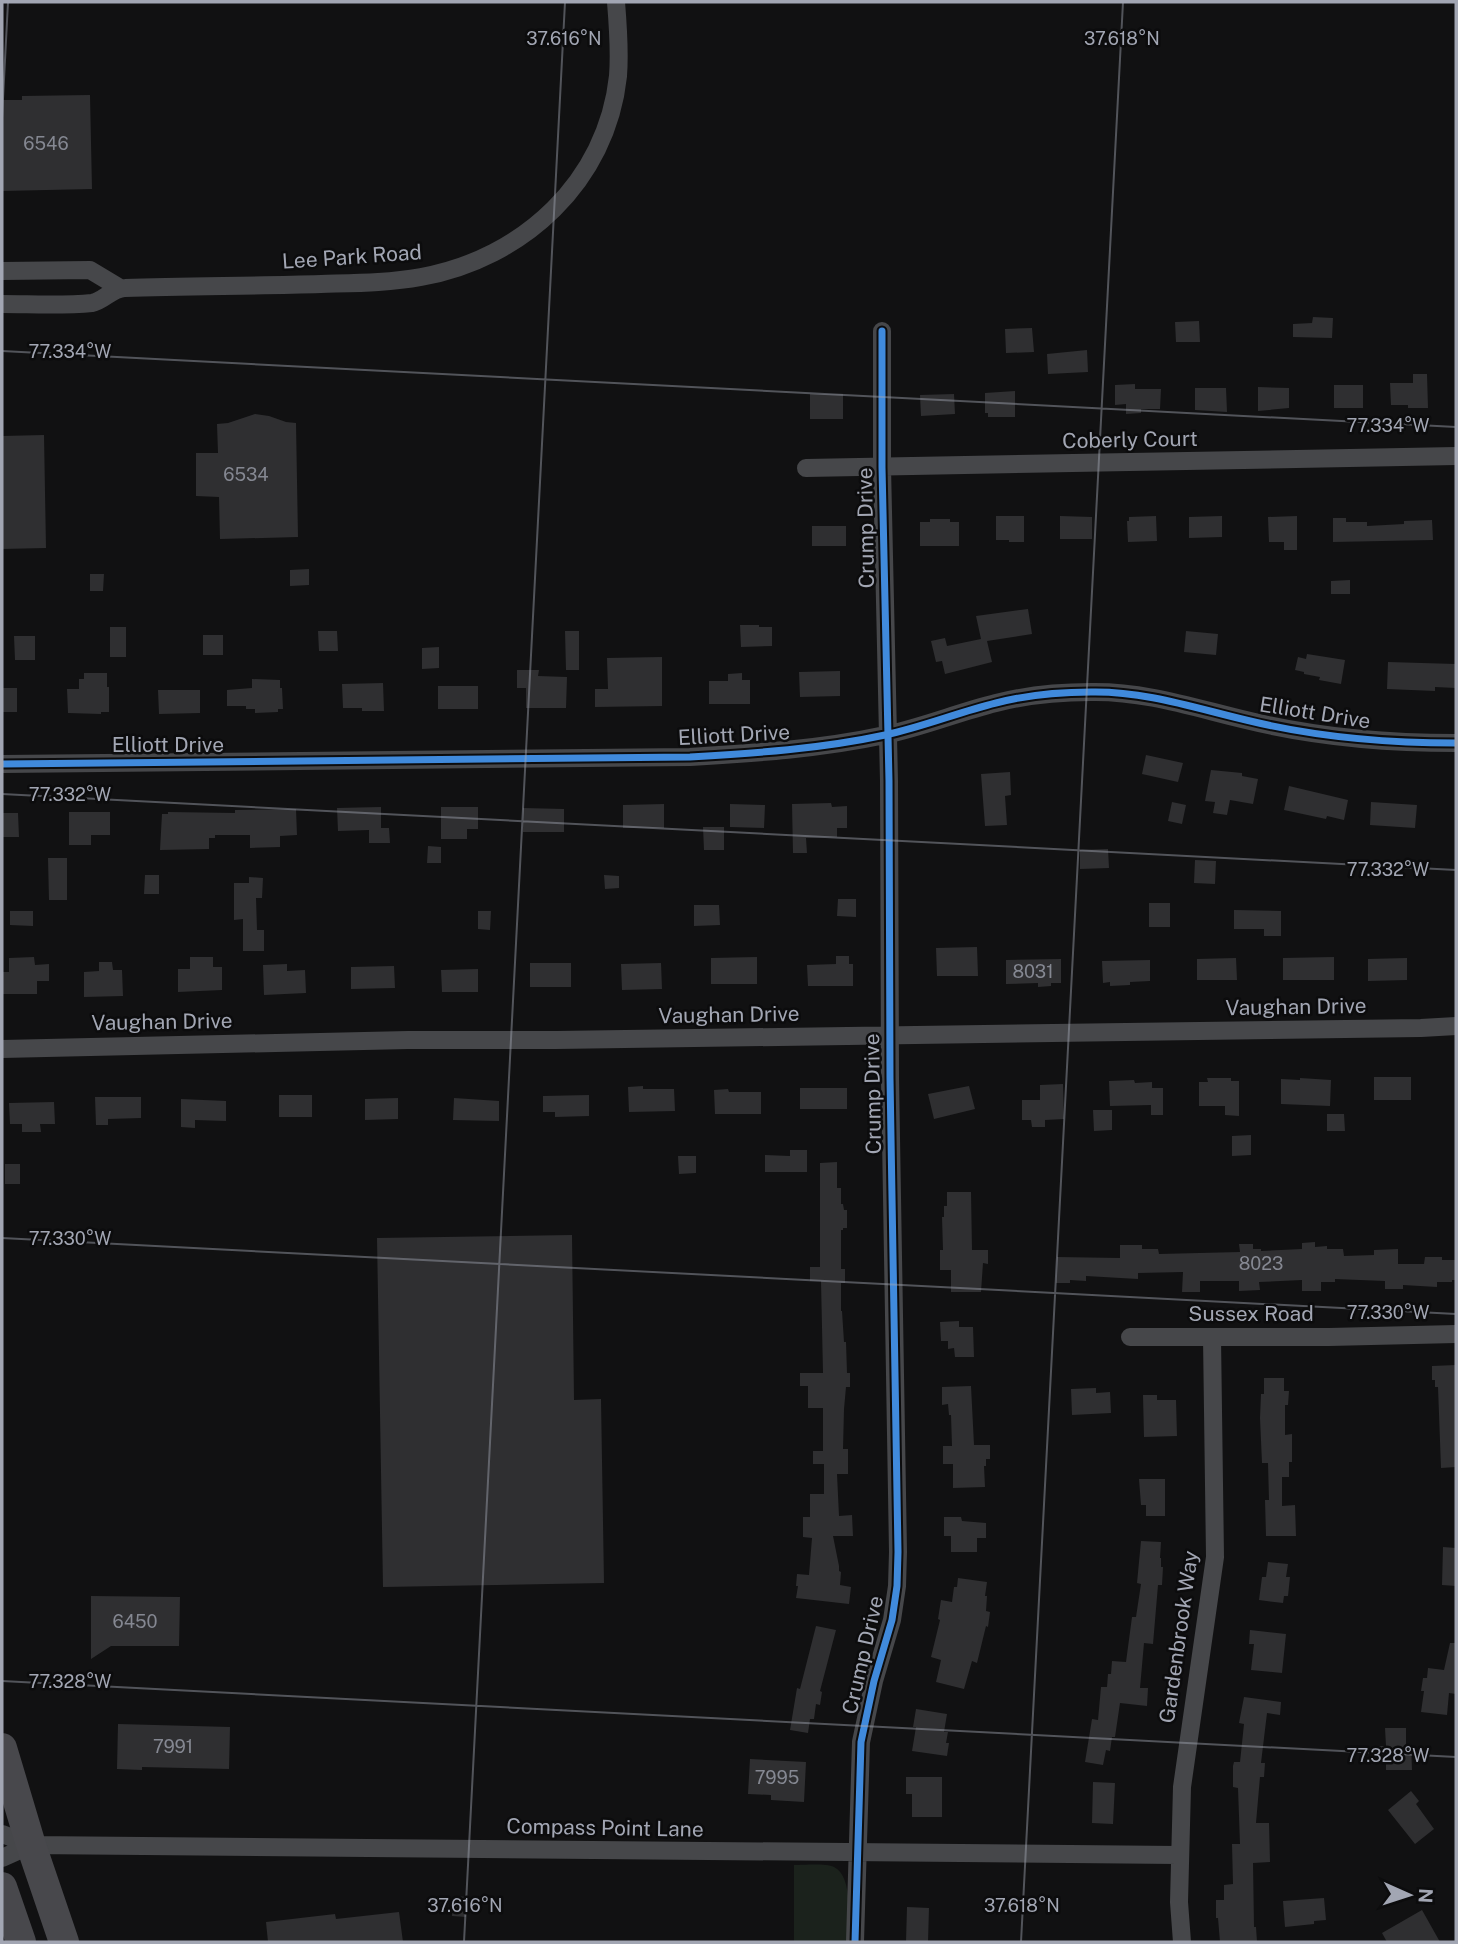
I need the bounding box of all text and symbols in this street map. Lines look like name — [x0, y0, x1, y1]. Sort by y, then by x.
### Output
text: 37.616°N — [526, 28, 602, 49]
text: 37.618°N — [1084, 28, 1160, 49]
house number: 6546 — [23, 133, 69, 154]
street label: Lee Park Road — [281, 239, 423, 274]
text: 77.334°W — [28, 341, 112, 362]
text: 77.334°W — [1346, 415, 1430, 436]
street label: Coberly Court — [1062, 426, 1198, 453]
house number: 6534 — [223, 464, 269, 485]
street label: Crump Drive — [852, 467, 879, 589]
street label: Elliott Drive — [1258, 691, 1372, 734]
street label: Elliott Drive — [677, 719, 791, 750]
street label: Elliott Drive — [112, 732, 224, 757]
text: 77.332°W — [29, 784, 111, 805]
text: 77.332°W — [1347, 859, 1429, 880]
house number: 8031 — [1012, 961, 1054, 982]
street label: Vaughan Drive — [1225, 993, 1367, 1020]
street label: Vaughan Drive — [658, 1001, 800, 1028]
street label: Vaughan Drive — [91, 1008, 233, 1035]
street label: Crump Drive — [859, 1033, 886, 1155]
text: 77.330°W — [29, 1228, 111, 1249]
house number: 8023 — [1239, 1253, 1283, 1274]
street label: Sussex Road — [1188, 1301, 1314, 1326]
text: 77.330°W — [1347, 1302, 1429, 1323]
street label: Gardenbrook Way — [1154, 1549, 1203, 1725]
street label: Crump Drive — [837, 1593, 888, 1717]
house number: 6450 — [113, 1611, 157, 1632]
text: 77.328°W — [29, 1671, 111, 1692]
house number: 7991 — [153, 1736, 193, 1757]
text: 77.328°W — [1347, 1745, 1429, 1766]
house number: 7995 — [755, 1767, 799, 1788]
street label: Compass Point Lane — [506, 1813, 704, 1842]
north arrow — [1374, 1860, 1444, 1930]
text: N — [1415, 1888, 1437, 1904]
text: 37.616°N — [427, 1895, 503, 1916]
text: 37.618°N — [984, 1895, 1060, 1916]

